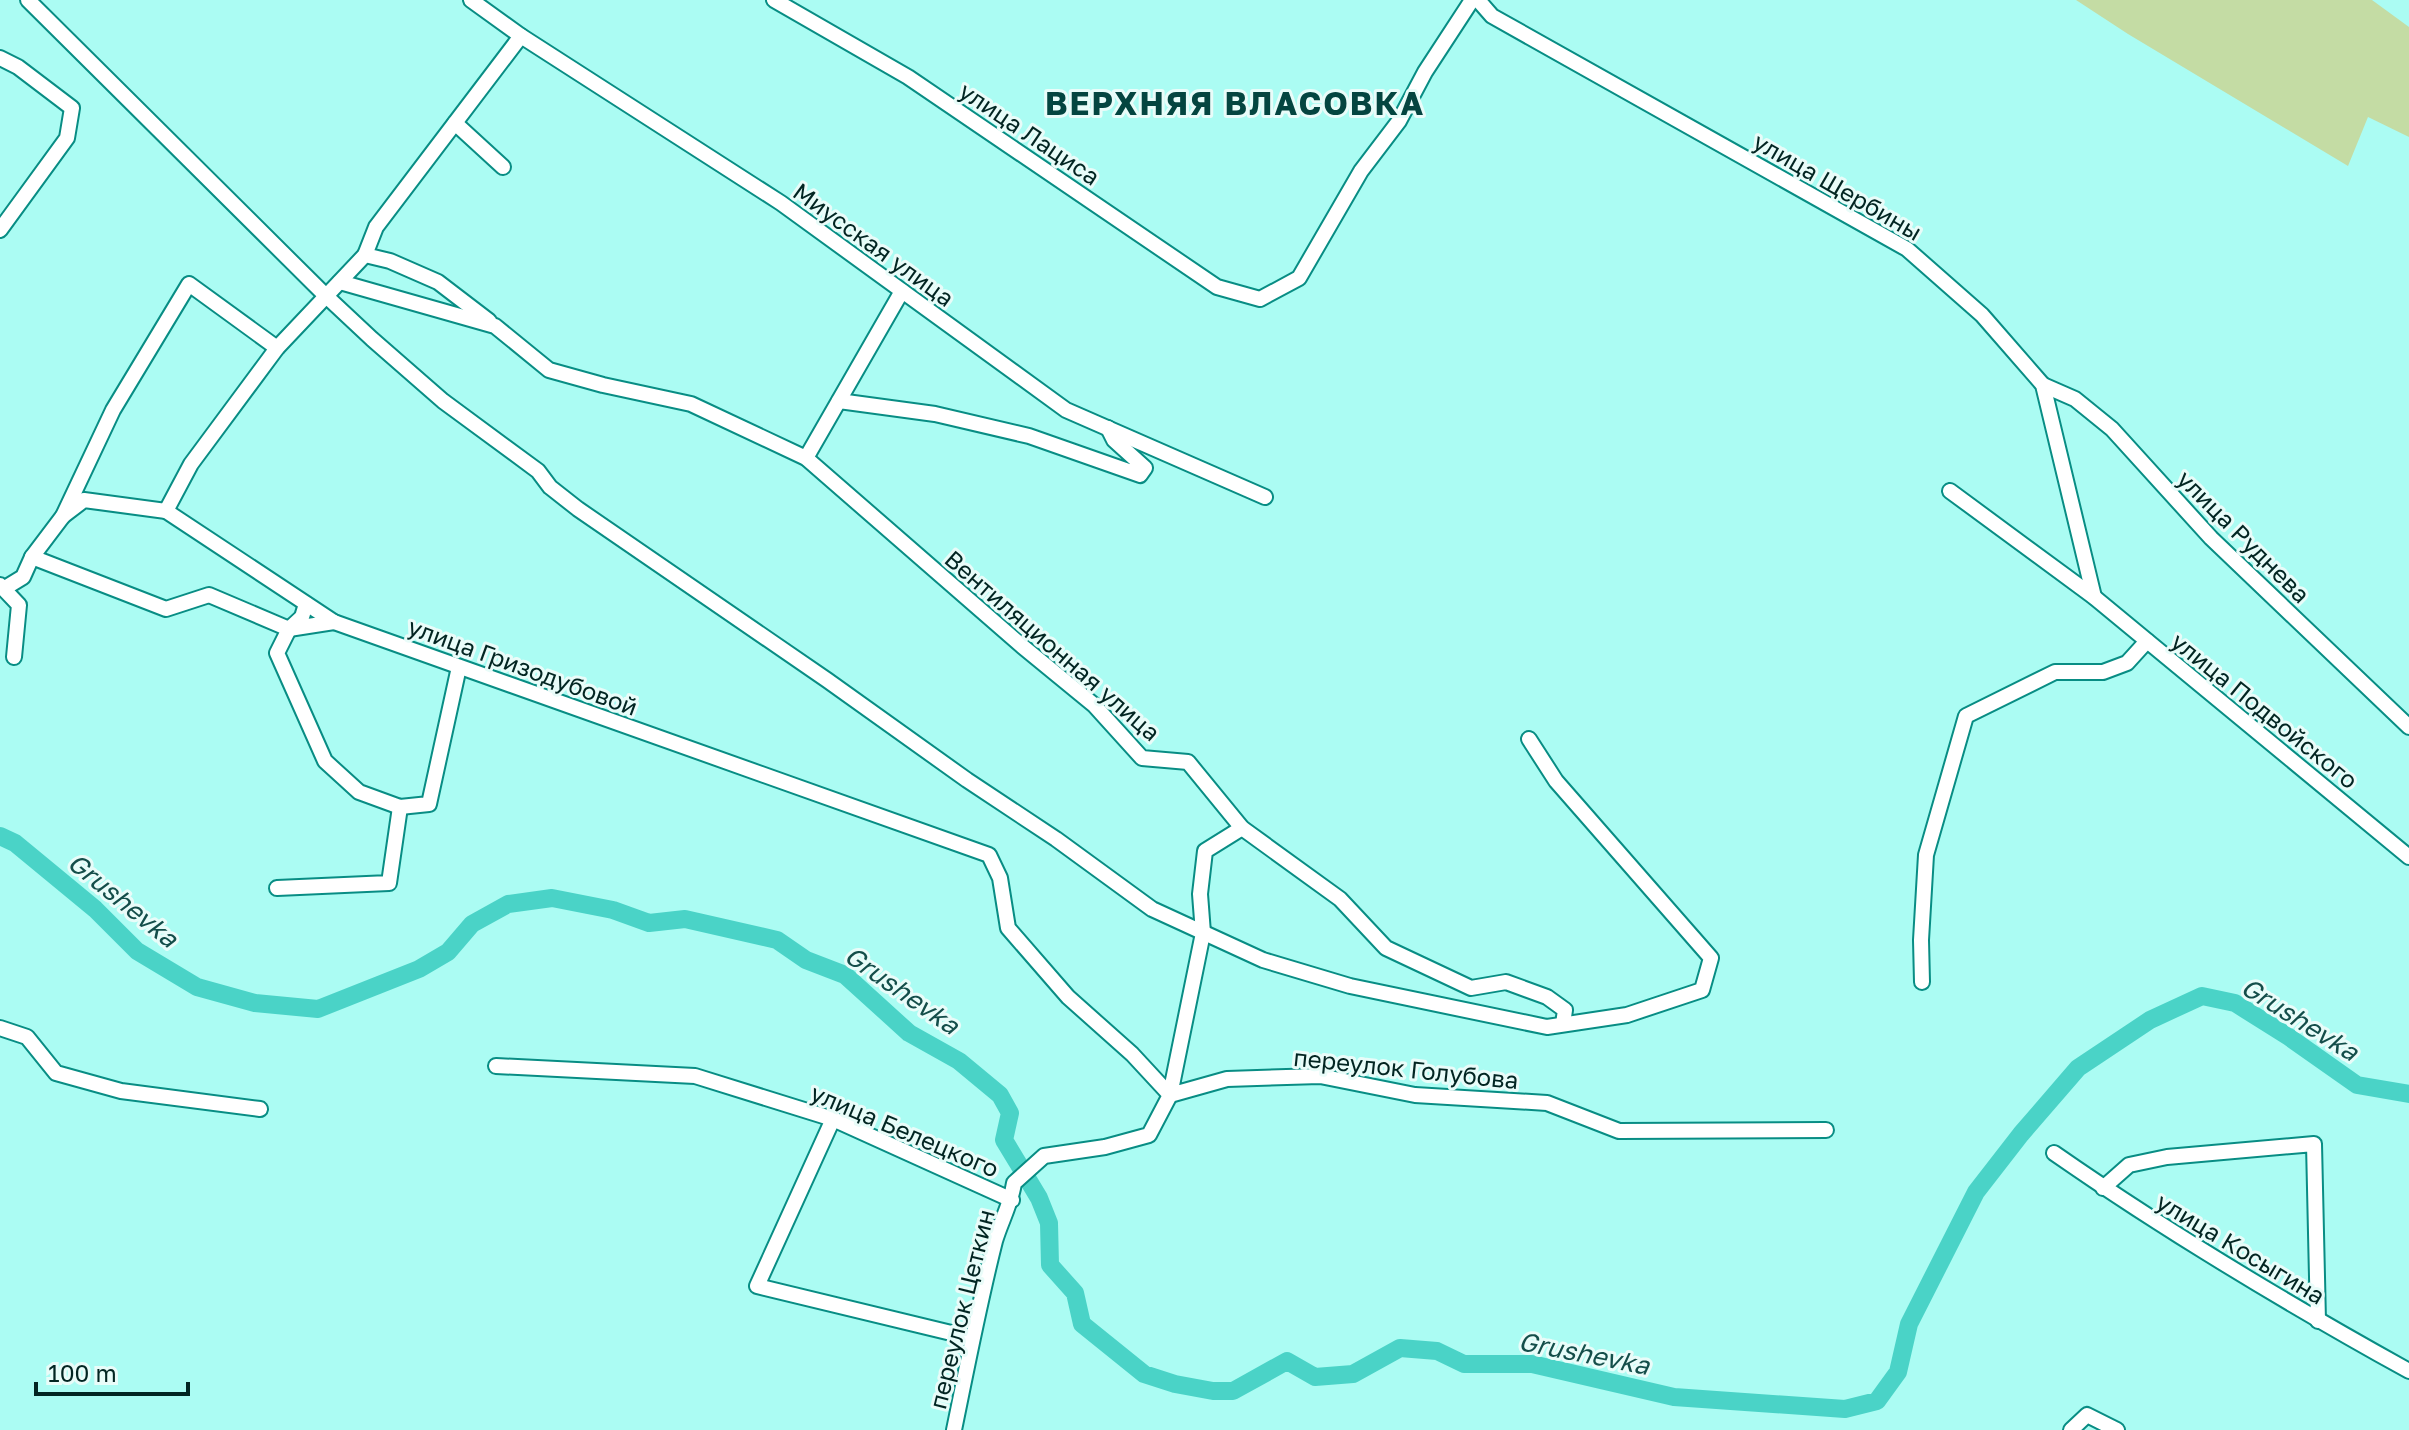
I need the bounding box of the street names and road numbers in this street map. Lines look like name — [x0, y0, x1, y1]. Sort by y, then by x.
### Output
street label: улица Лациса — [954, 75, 1106, 191]
street label: улица Щербины — [1749, 126, 1927, 246]
street label: Миусская улица — [788, 176, 960, 312]
street label: улица Руднева — [2172, 464, 2316, 608]
street label: Вентиляционная улица — [940, 544, 1166, 746]
street label: улица Гризодубовой — [404, 611, 642, 721]
street label: улица Подвойского — [2166, 626, 2364, 794]
street label: переулок Голубова — [1292, 1042, 1520, 1094]
street label: улица Белецкого — [806, 1077, 1004, 1183]
street label: улица Косыгина — [2151, 1186, 2331, 1310]
street label: переулок Цеткин — [922, 1206, 1000, 1412]

